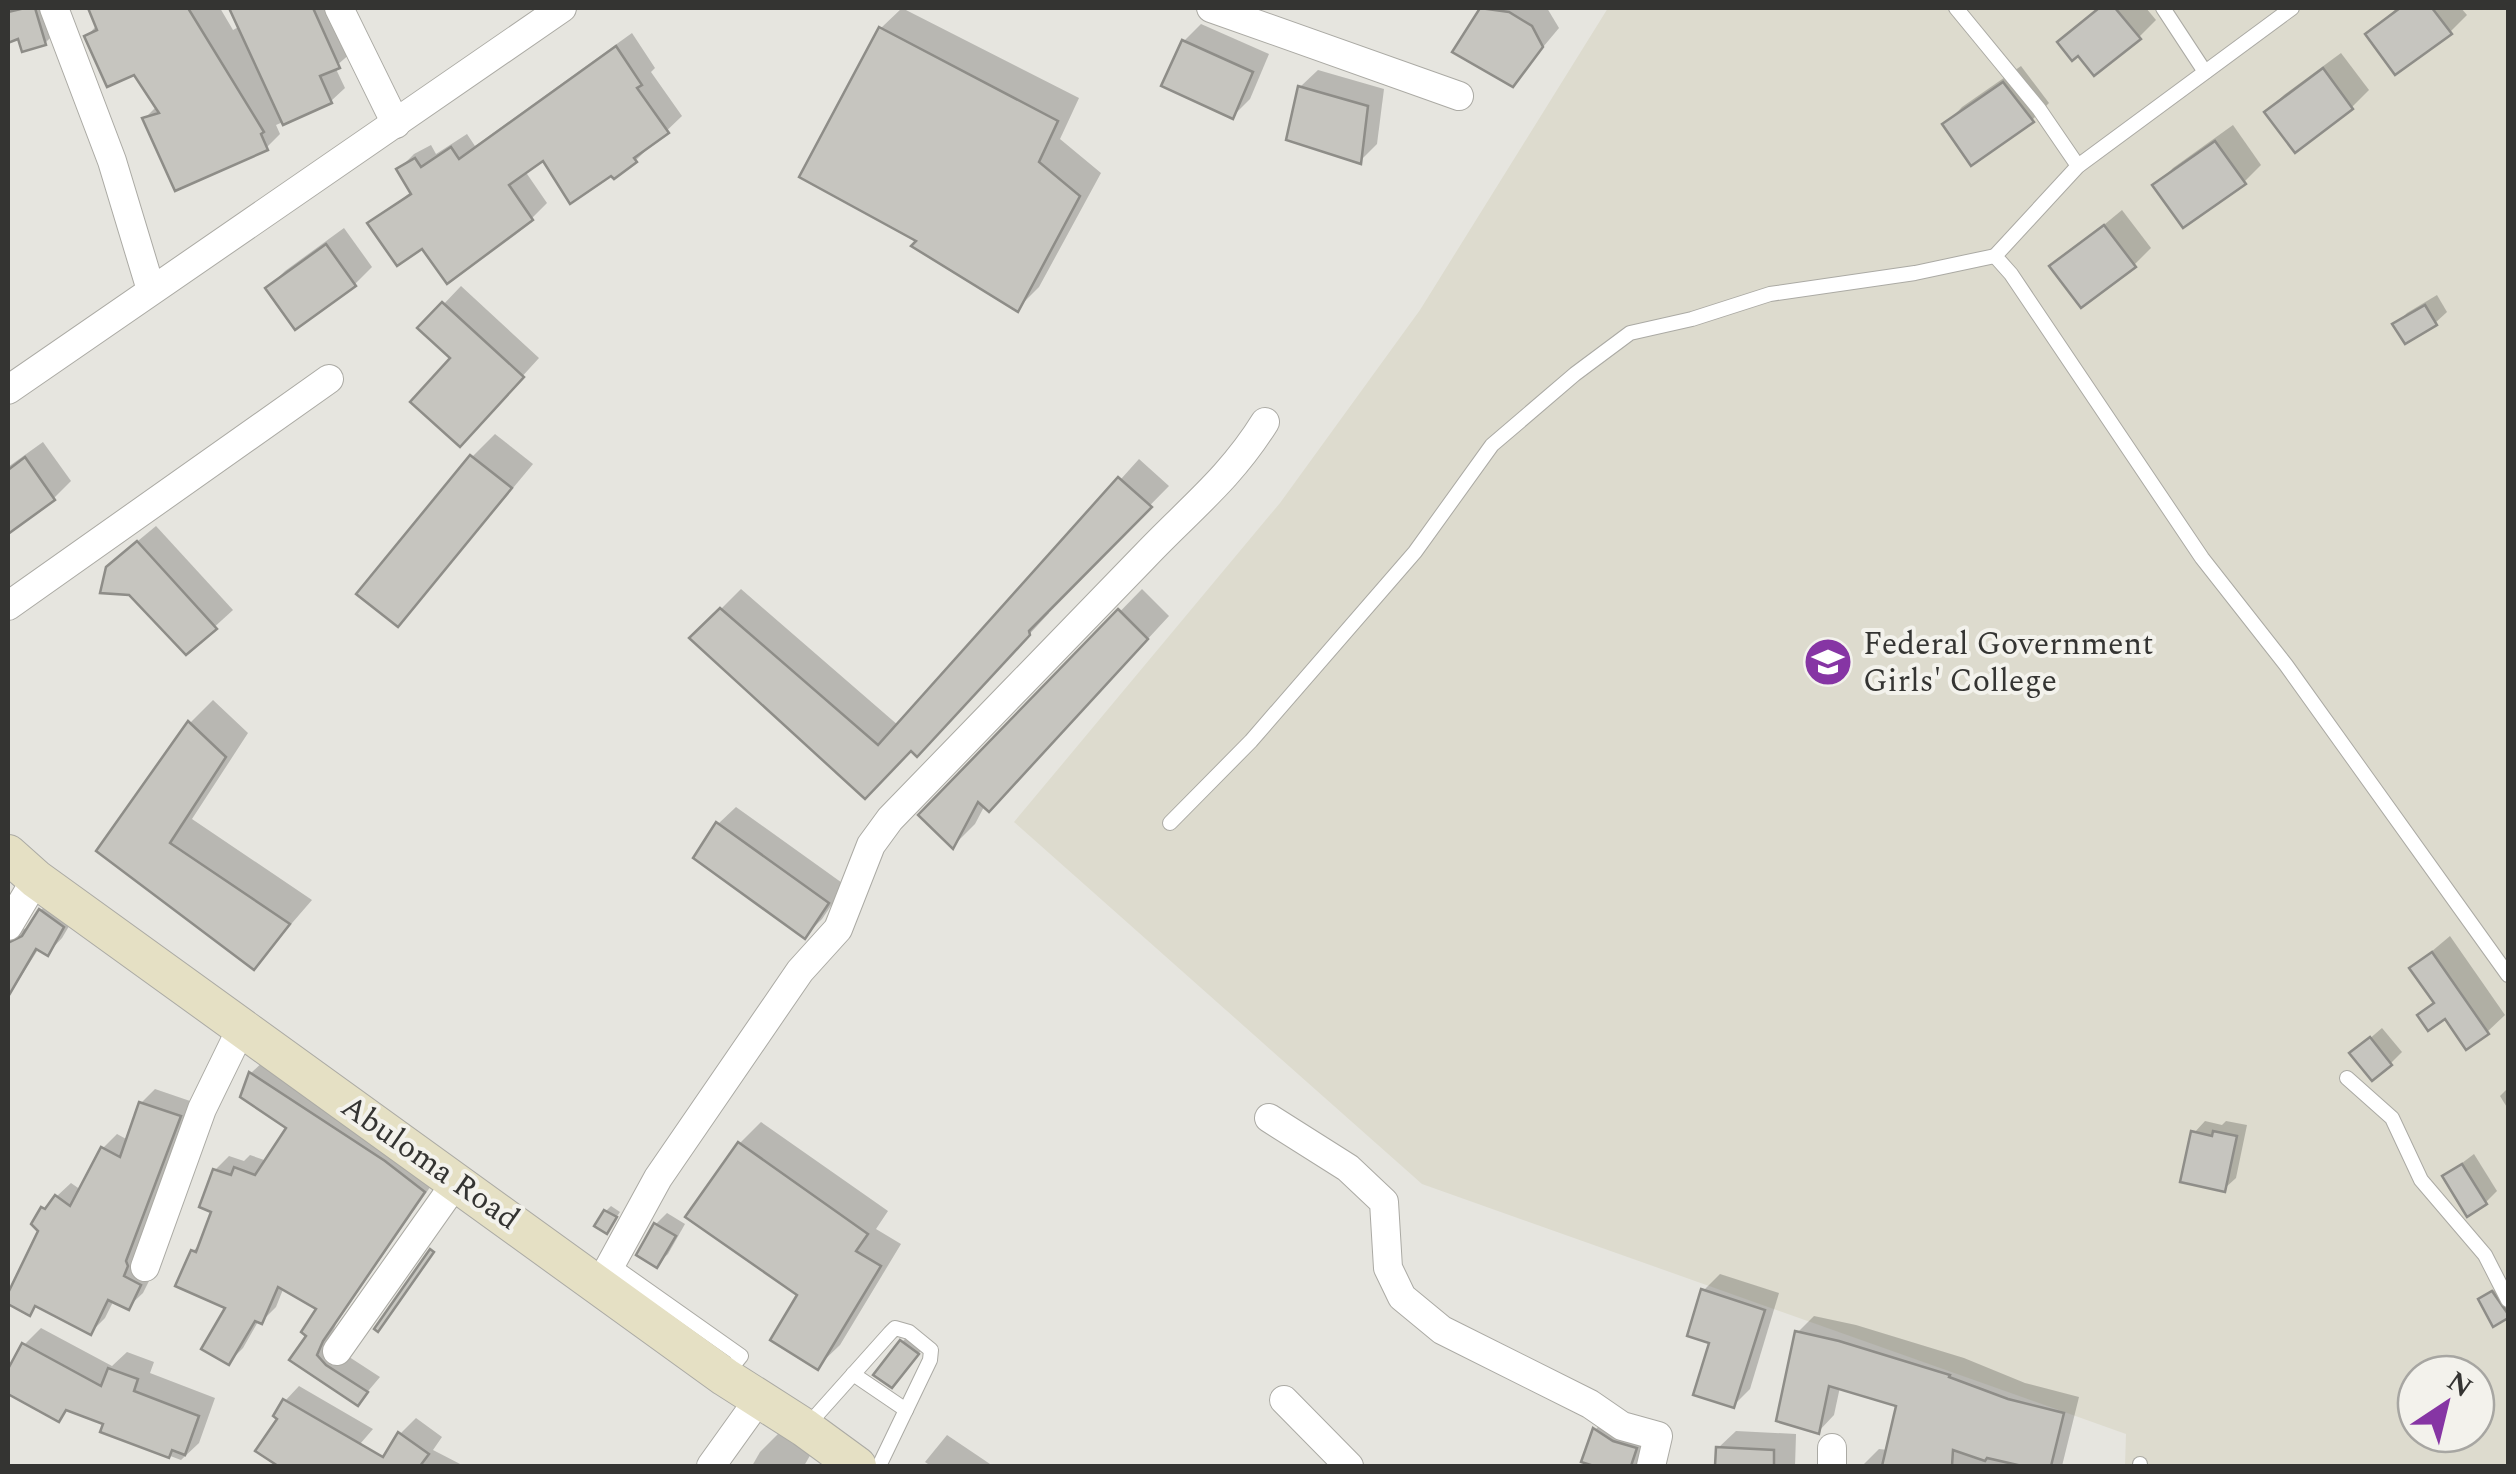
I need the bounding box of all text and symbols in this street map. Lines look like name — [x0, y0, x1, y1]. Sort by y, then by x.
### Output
place label: Federal Government Girls' College — [1863, 620, 2153, 706]
school or university icon: Federal Government Girls' College — [1802, 636, 1854, 688]
street label: Abuloma Road — [330, 1083, 530, 1243]
north arrow — [2396, 1354, 2496, 1454]
text: N — [2438, 1361, 2481, 1409]

